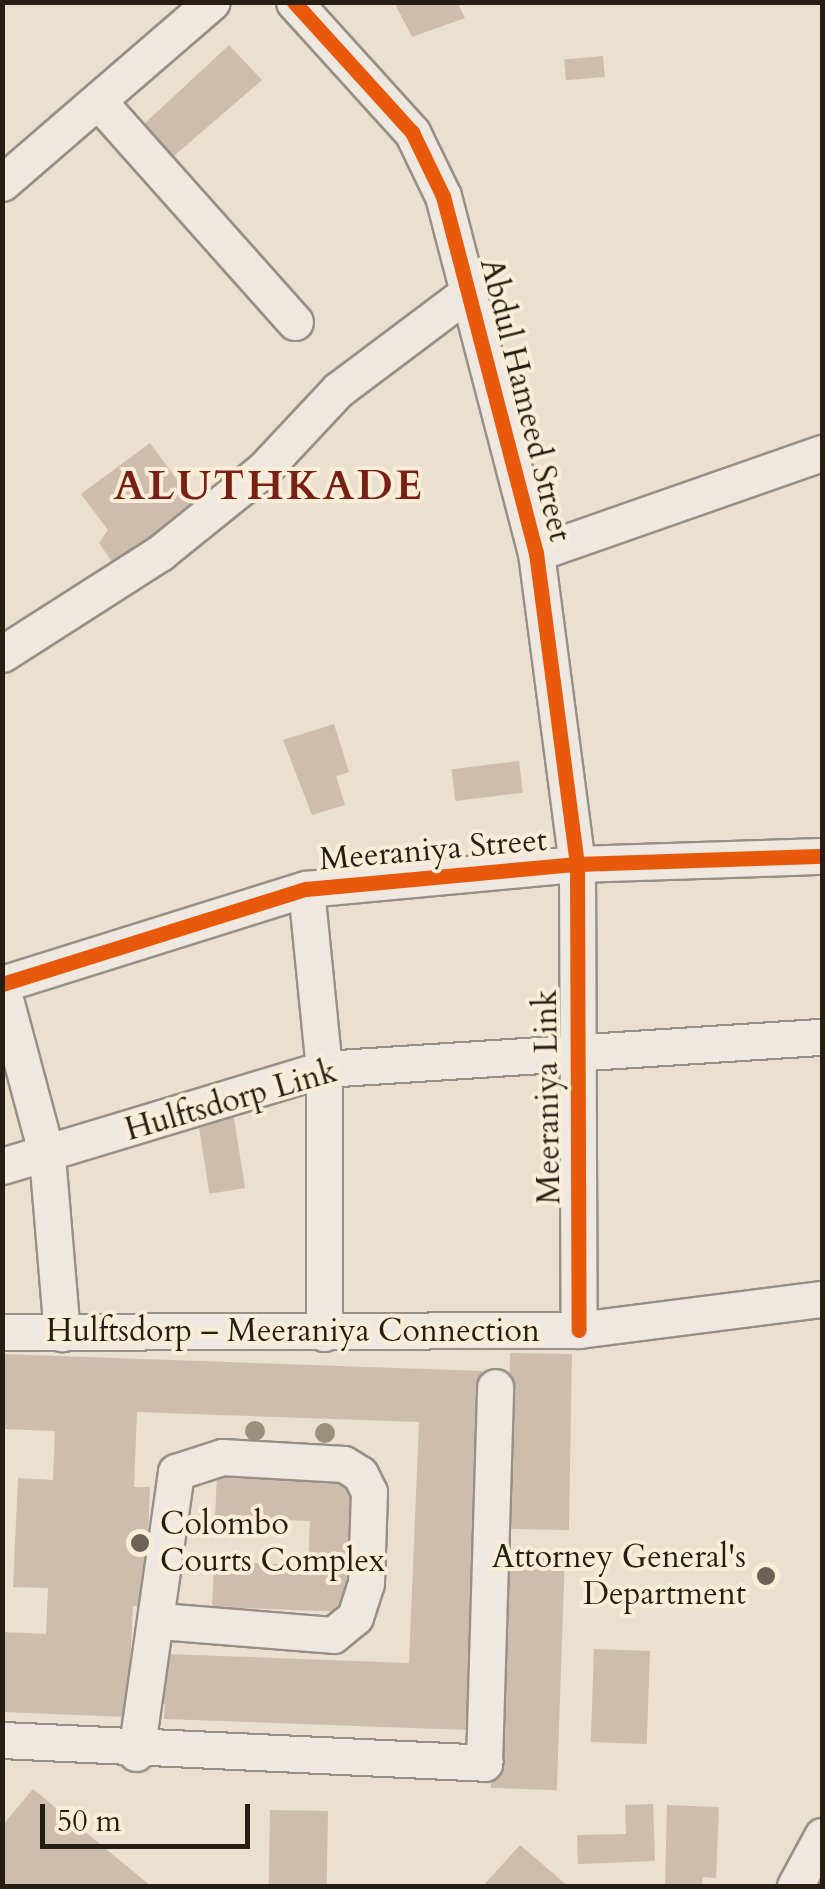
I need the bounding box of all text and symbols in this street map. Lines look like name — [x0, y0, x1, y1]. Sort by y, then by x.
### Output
street label: Abdul Hameed Street — [471, 254, 579, 546]
district label: ALUTHKADE — [113, 461, 425, 511]
street label: Meeraniya Street — [318, 821, 548, 879]
street label: Meeraniya Link — [527, 989, 569, 1205]
street label: Hulftsdorp Link — [121, 1052, 341, 1150]
street label: Hulftsdorp – Meeraniya Connection — [46, 1312, 540, 1350]
place label: Colombo Courts Complex — [160, 1506, 385, 1581]
marker: Colombo Courts Complex — [129, 1532, 151, 1554]
place label: Attorney General's Department — [492, 1539, 746, 1614]
marker: Attorney General's Department — [755, 1565, 777, 1587]
scale bar — [45, 1784, 255, 1846]
text: 50 m — [57, 1801, 121, 1842]

